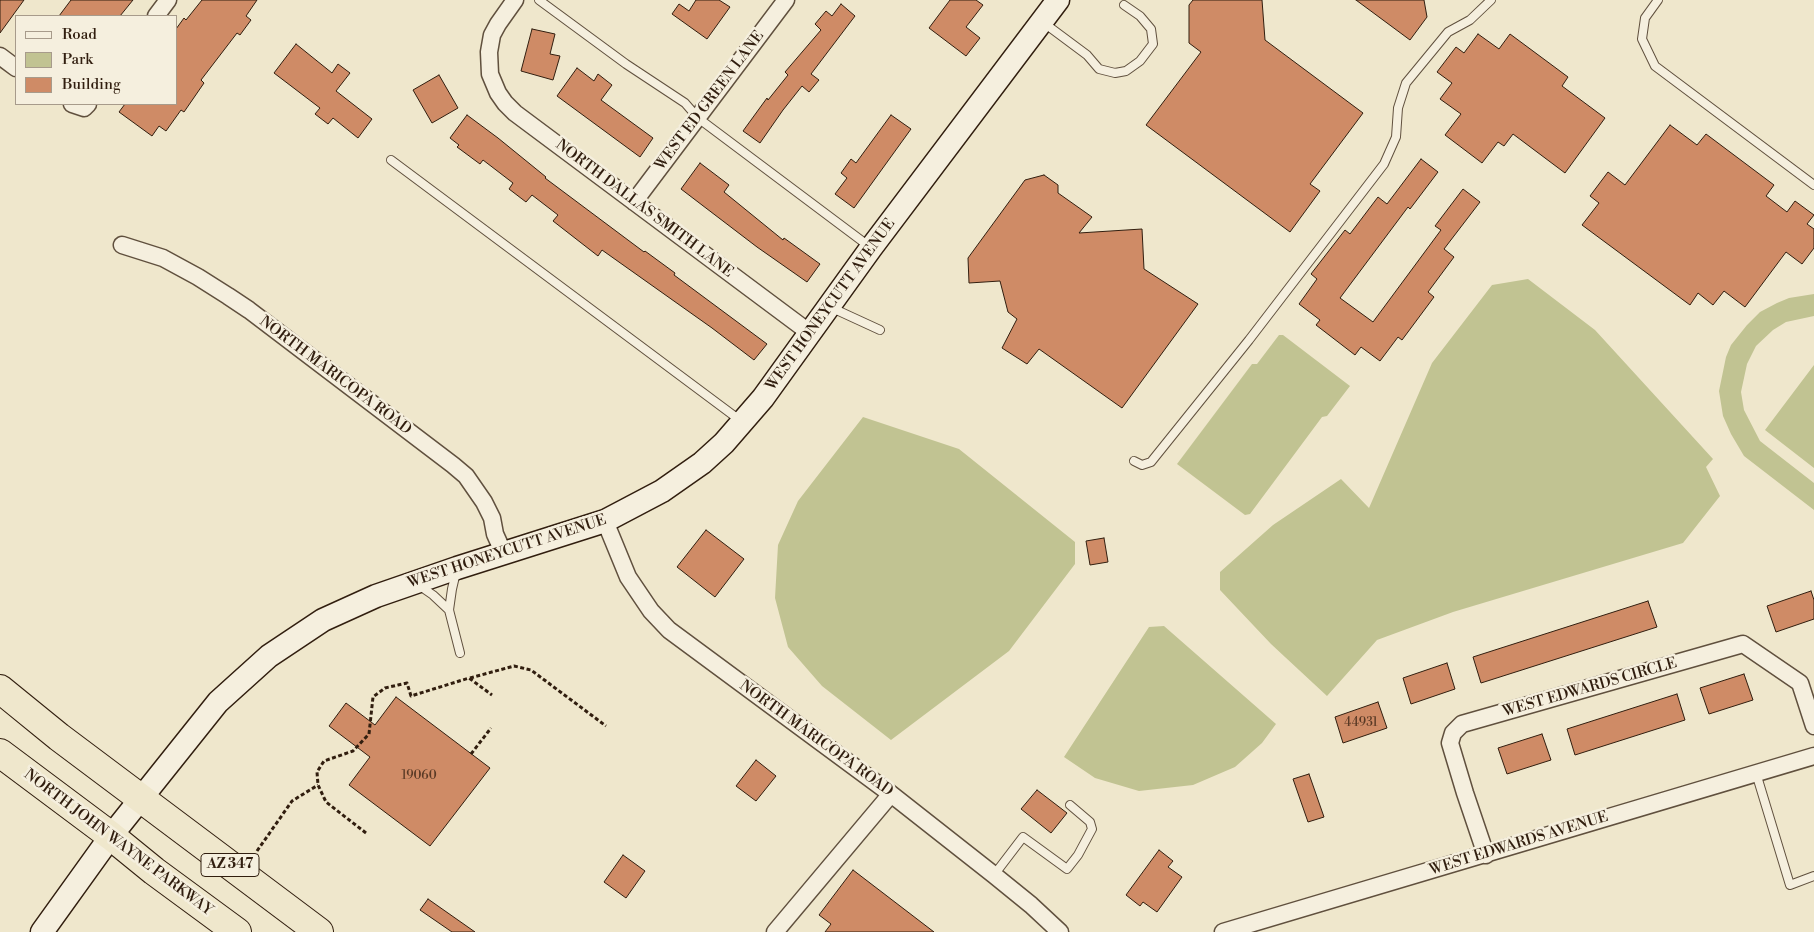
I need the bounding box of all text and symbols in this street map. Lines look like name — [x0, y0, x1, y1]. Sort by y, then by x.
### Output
legend — [15, 15, 178, 105]
text: Road — [62, 25, 97, 44]
street label: WEST ED GREEN LANE — [652, 28, 768, 174]
text: Park — [62, 50, 93, 69]
text: Building — [62, 75, 121, 94]
street label: NORTH DALLAS SMITH LANE — [552, 136, 736, 282]
street label: WEST HONEYCUTT AVENUE — [763, 216, 899, 394]
street label: NORTH MARICOPA ROAD — [255, 313, 415, 439]
street label: WEST HONEYCUTT AVENUE — [405, 511, 609, 593]
street label: WEST EDWARDS CIRCLE — [1501, 654, 1679, 722]
street label: NORTH MARICOPA ROAD — [736, 677, 896, 801]
house number: 44931 — [1344, 716, 1378, 730]
street label: NORTH JOHN WAYNE PARKWAY — [20, 766, 216, 920]
house number: 19060 — [401, 769, 437, 783]
street label: WEST EDWARDS AVENUE — [1427, 808, 1611, 880]
road number: AZ 347 — [201, 854, 259, 876]

